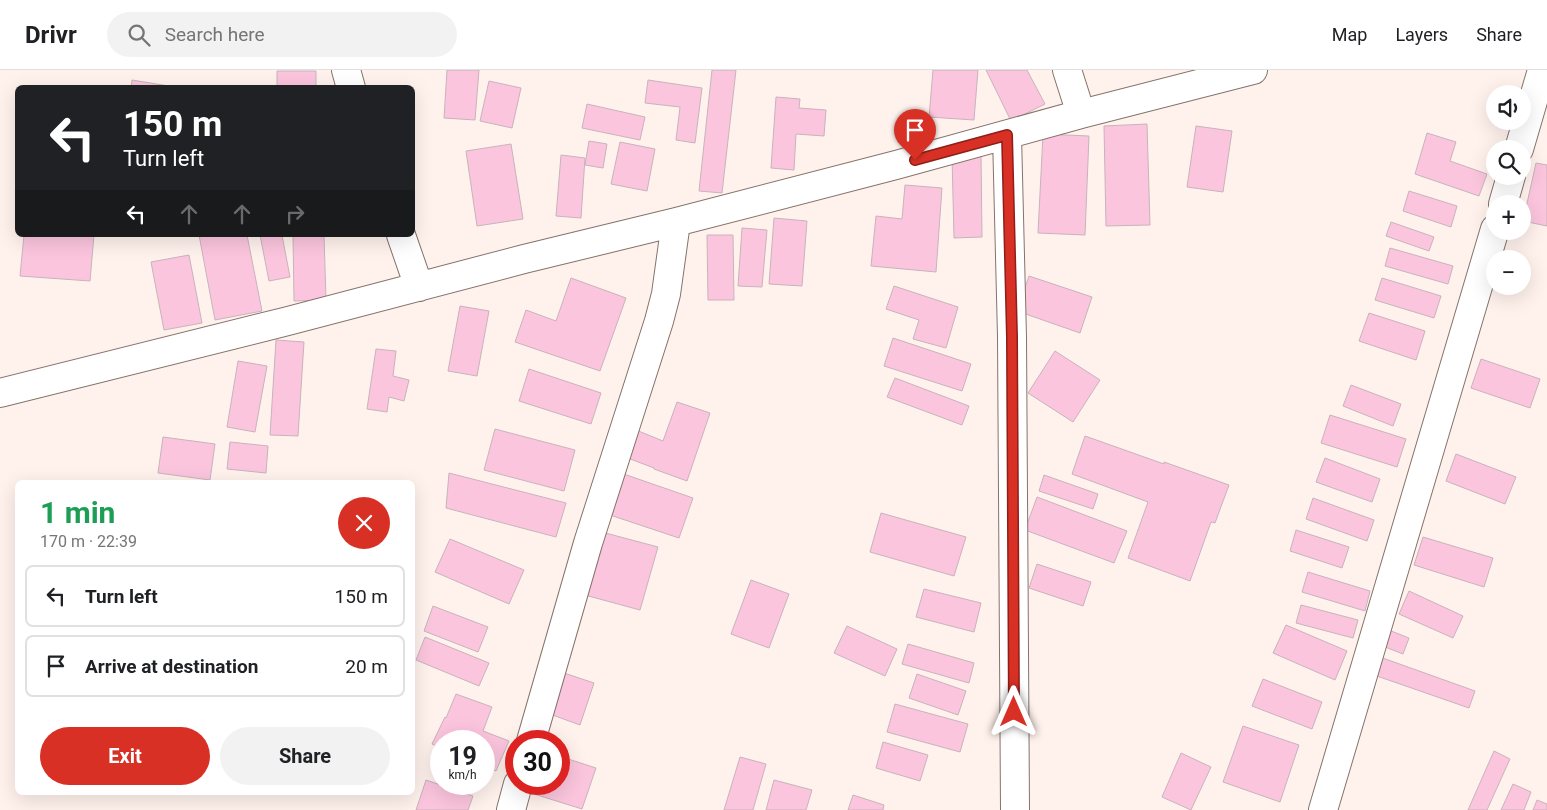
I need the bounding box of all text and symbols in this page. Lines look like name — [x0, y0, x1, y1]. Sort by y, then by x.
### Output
search box — [107, 12, 457, 57]
text: Drivr — [25, 21, 77, 49]
icon: search — [125, 21, 153, 49]
text: Search here — [165, 23, 265, 46]
text: Map — [1332, 24, 1367, 45]
text: Layers — [1395, 24, 1448, 45]
text: Share — [1476, 24, 1522, 45]
map controls — [1486, 85, 1531, 295]
button: sound — [1486, 85, 1531, 130]
text: 150 m — [123, 104, 222, 145]
icon: left — [40, 105, 105, 170]
pin — [894, 109, 936, 160]
icon: arrive — [901, 116, 929, 144]
button: search — [1486, 140, 1531, 185]
text: Turn left — [123, 146, 204, 171]
button: + — [1486, 195, 1531, 240]
icon: left — [122, 200, 150, 228]
icon: ahead — [175, 200, 203, 228]
icon: ahead — [228, 200, 256, 228]
icon: right — [281, 200, 309, 228]
button: − — [1486, 250, 1531, 295]
text: 1 min — [40, 495, 115, 530]
button: close — [338, 497, 390, 549]
text: 170 m · 22:39 — [40, 532, 137, 551]
icon: left — [42, 582, 70, 610]
text: Turn left — [85, 585, 158, 608]
text: 150 m — [335, 585, 388, 608]
icon: arrive — [42, 652, 70, 680]
text: Arrive at destination — [85, 655, 258, 678]
text: 20 m — [345, 655, 388, 678]
position arrow — [987, 685, 1039, 737]
button: Exit — [40, 727, 210, 785]
button: Share — [220, 727, 390, 785]
speed limit sign: 30 — [505, 730, 570, 795]
text: 19 — [448, 742, 477, 771]
text: km/h — [448, 768, 477, 782]

